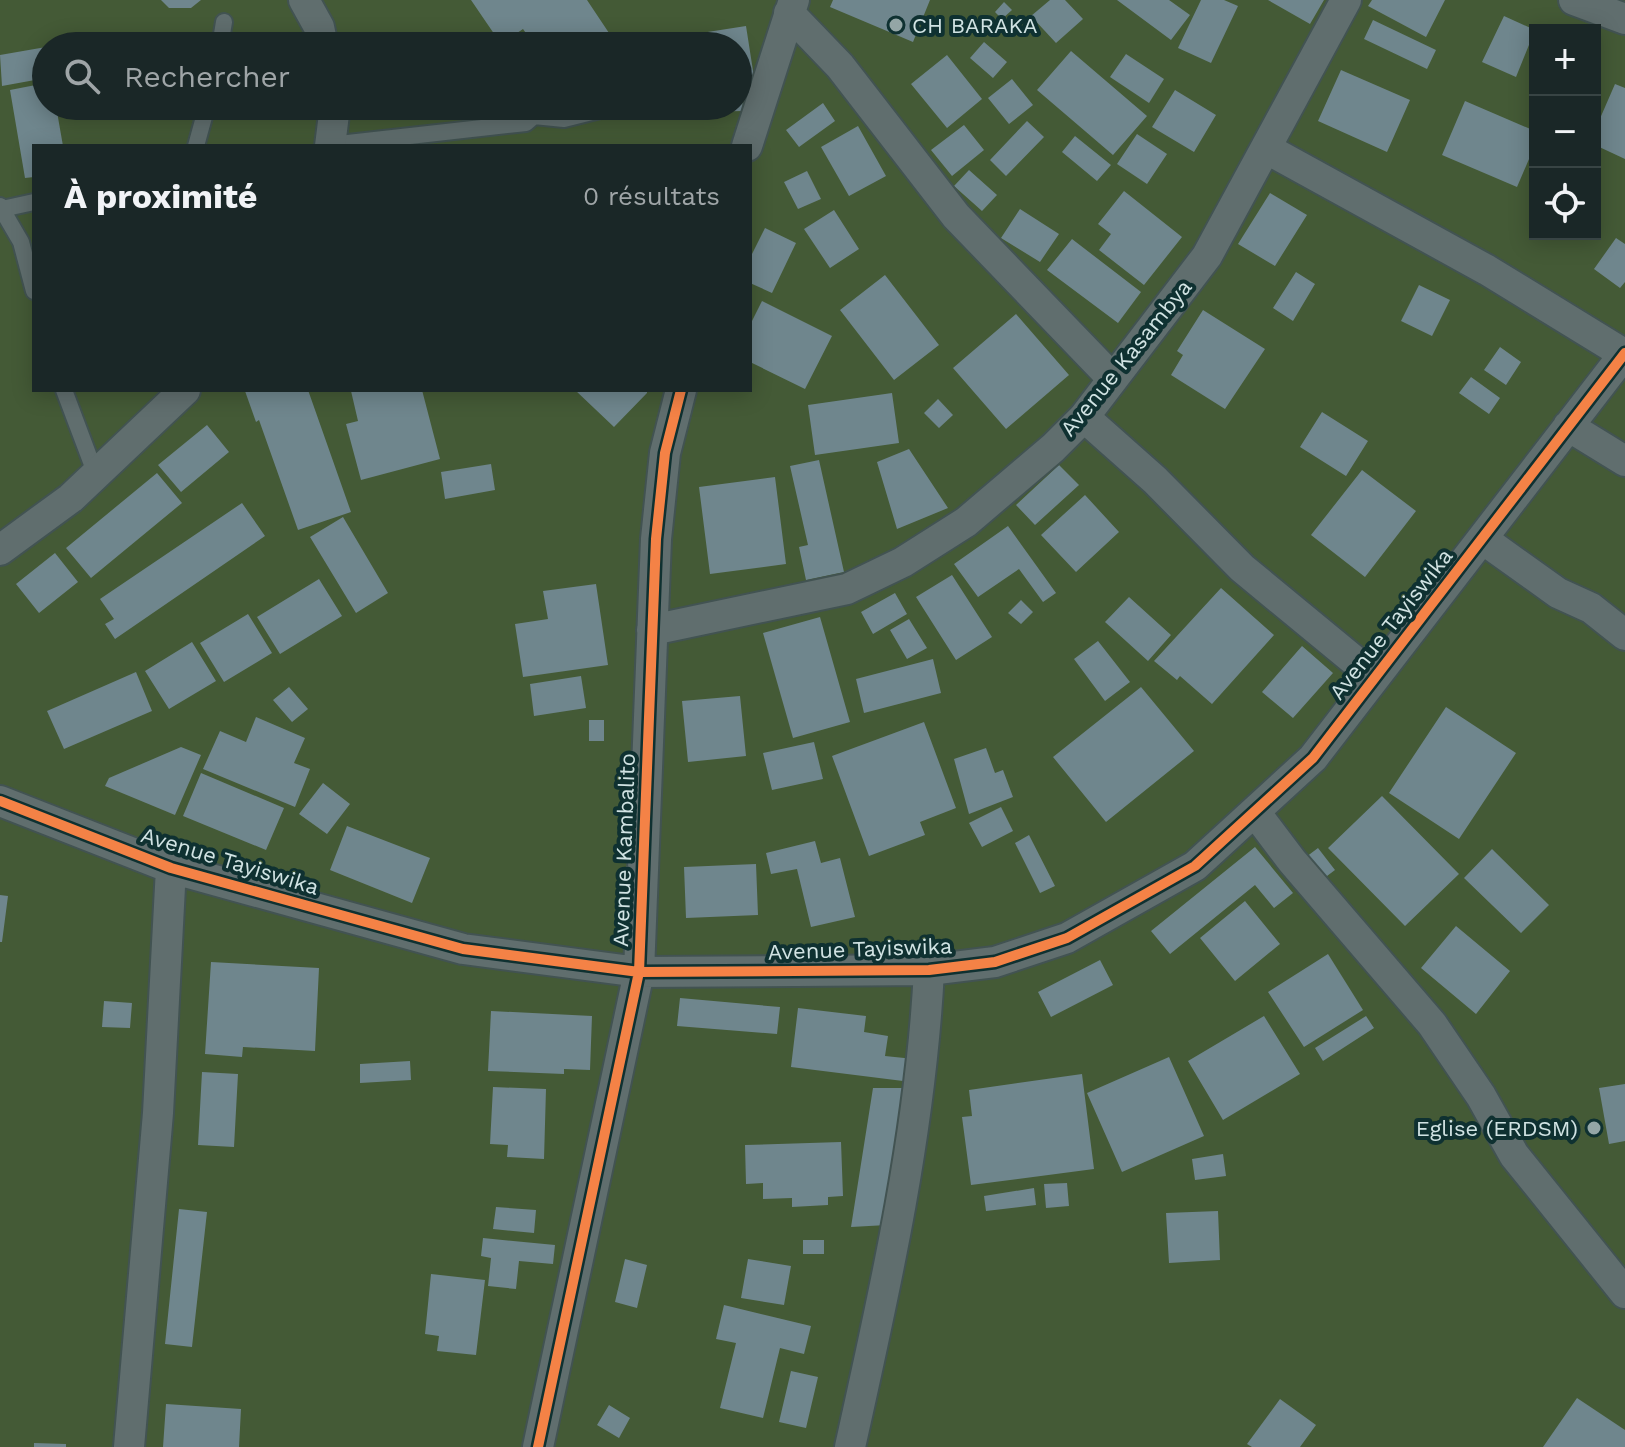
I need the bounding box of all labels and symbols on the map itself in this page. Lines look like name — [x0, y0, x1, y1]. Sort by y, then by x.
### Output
place label: CH BARAKA — [912, 13, 1038, 38]
marker: CH BARAKA — [887, 16, 905, 34]
street label: Avenue Kasambya — [1055, 275, 1197, 441]
street label: Avenue Tayiswika — [1324, 544, 1458, 704]
street label: Avenue Kambalito — [608, 753, 640, 947]
street label: Avenue Tayiswika — [138, 822, 322, 900]
street label: Avenue Tayiswika — [767, 933, 953, 965]
place label: Eglise (ERDSM) — [1416, 1116, 1578, 1141]
marker: Eglise (ERDSM) — [1585, 1119, 1603, 1137]

